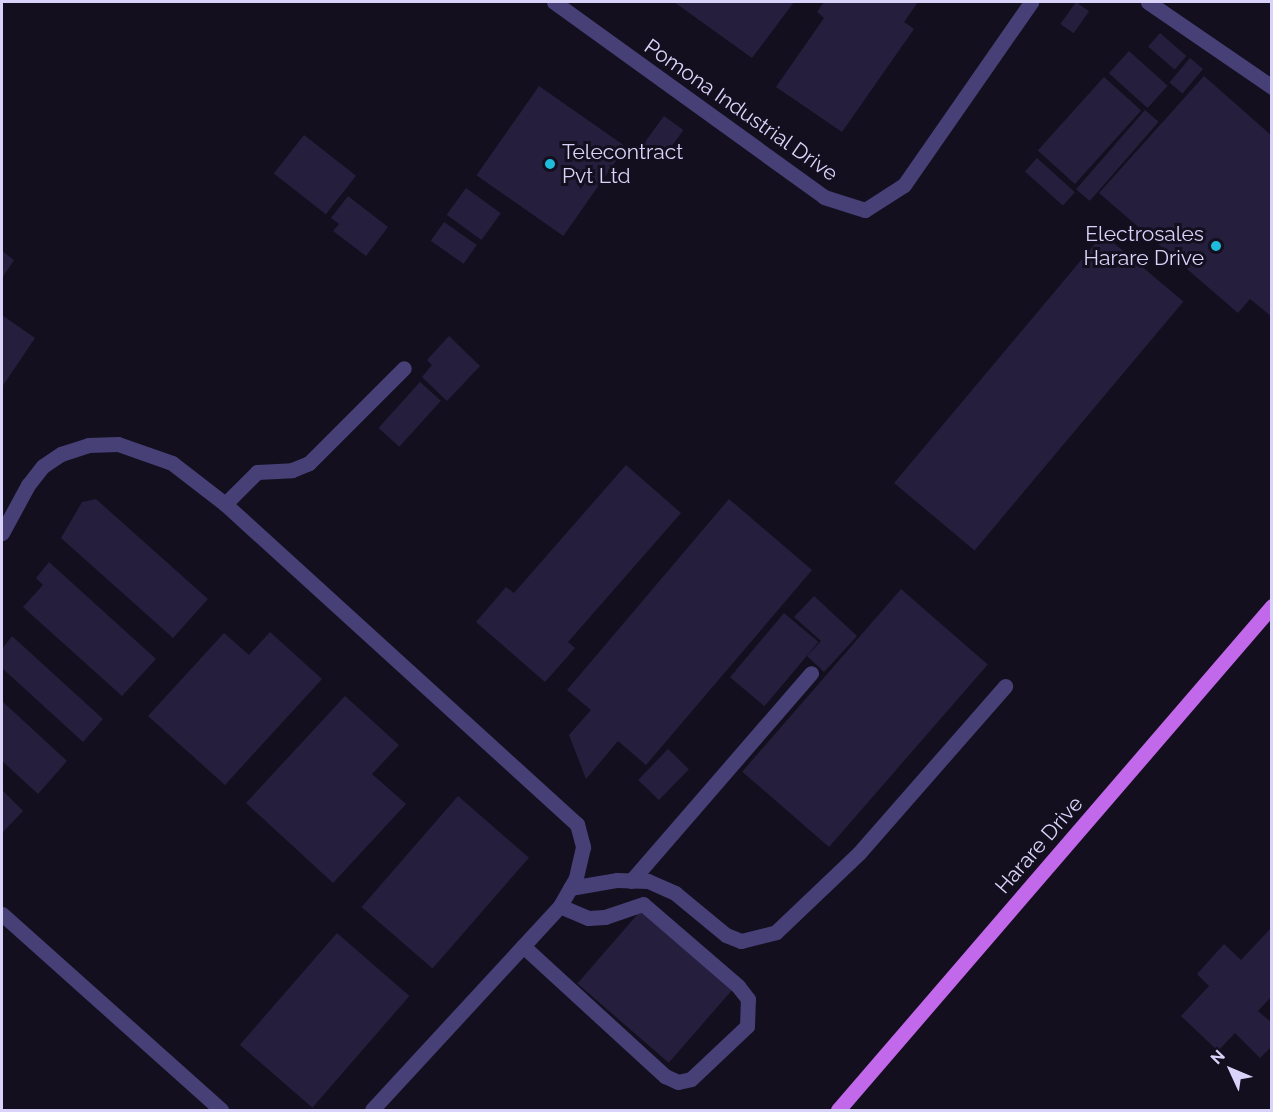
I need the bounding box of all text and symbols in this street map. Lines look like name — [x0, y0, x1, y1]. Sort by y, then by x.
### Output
street label: Pomona Industrial Drive — [639, 33, 843, 187]
place label: Telecontract Pvt Ltd — [562, 139, 683, 189]
marker: Telecontract Pvt Ltd — [543, 157, 557, 171]
place label: Electrosales Harare Drive — [1084, 221, 1204, 271]
marker: Electrosales Harare Drive — [1209, 239, 1223, 253]
street label: Harare Drive — [990, 791, 1088, 899]
north arrow — [1201, 1040, 1261, 1100]
text: N — [1207, 1046, 1229, 1068]

